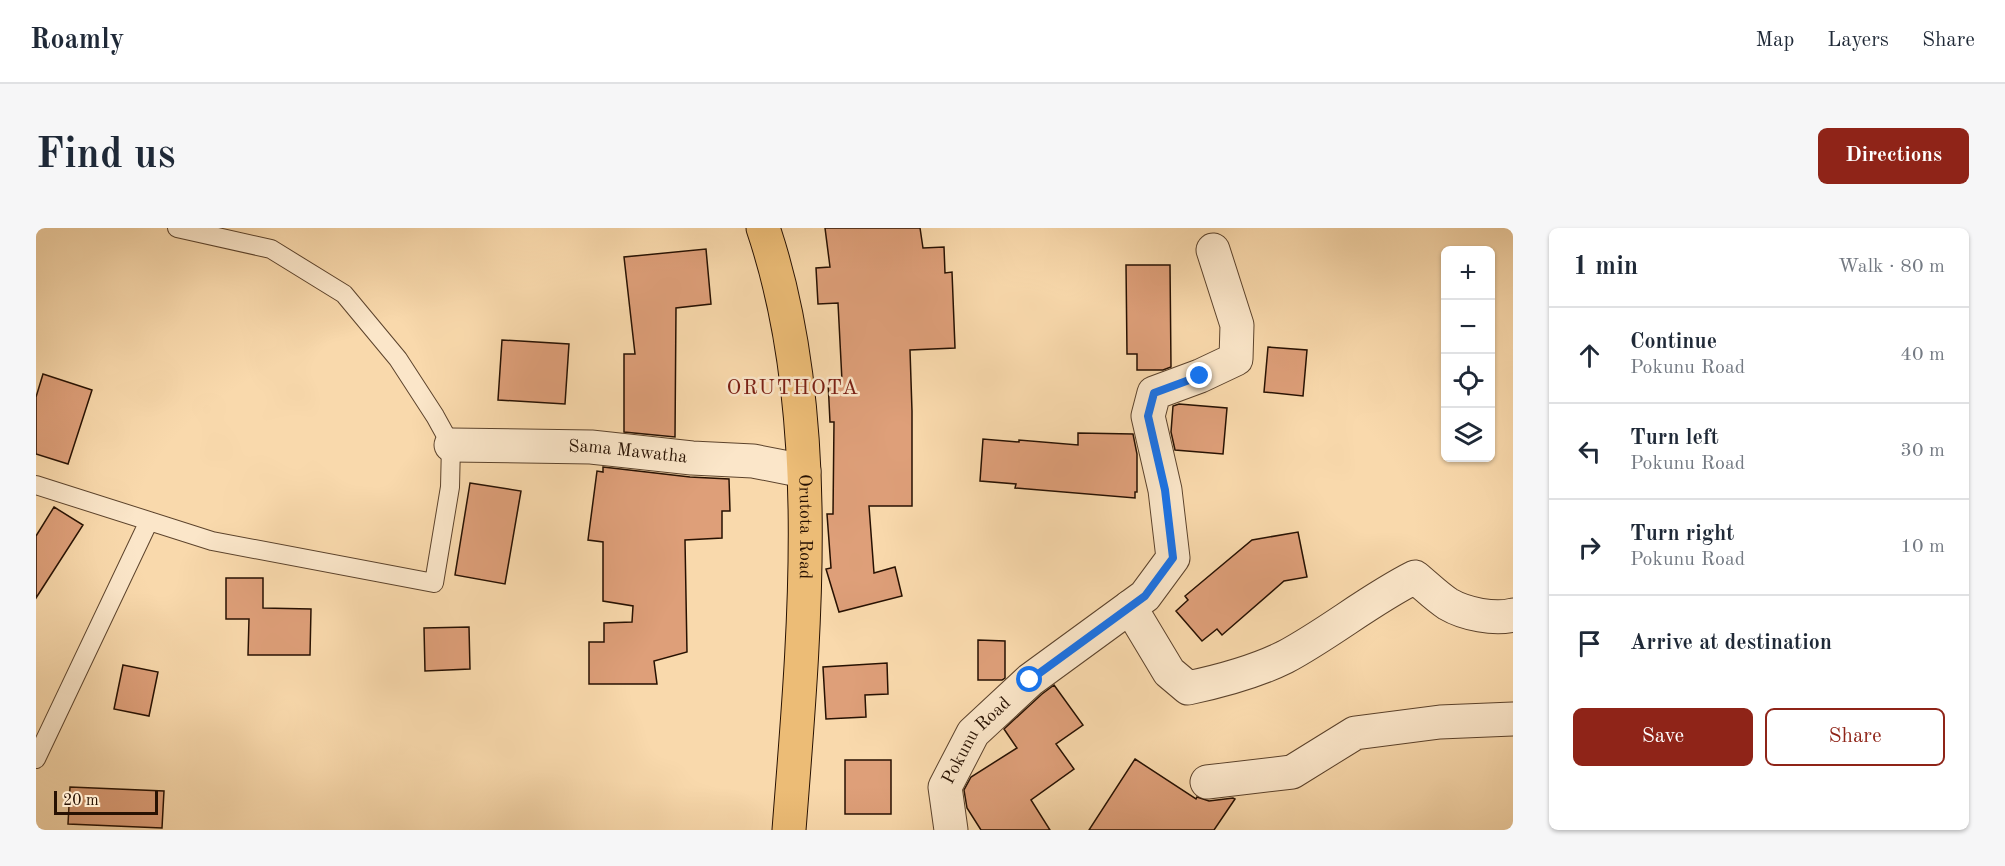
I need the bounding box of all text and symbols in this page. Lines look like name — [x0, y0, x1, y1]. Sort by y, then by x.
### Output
text: Roamly — [30, 27, 124, 55]
text: Map — [1755, 30, 1794, 51]
text: Layers — [1827, 30, 1889, 51]
text: Share — [1922, 30, 1975, 51]
button: Directions — [1818, 128, 1969, 184]
text: Find us — [36, 135, 175, 177]
map controls — [1441, 246, 1495, 462]
button: + — [1441, 246, 1495, 300]
text: 1 min — [1573, 254, 1638, 280]
text: Walk · 80 m — [1838, 257, 1945, 277]
button: − — [1441, 300, 1495, 354]
text: Continue — [1630, 331, 1717, 353]
icon: ahead — [1573, 339, 1606, 372]
text: 40 m — [1900, 345, 1945, 365]
button: locate — [1441, 354, 1495, 408]
text: Pokunu Road — [1630, 358, 1745, 378]
route end — [1186, 362, 1212, 388]
district label: ORUTHOTA — [727, 378, 859, 399]
button: layers — [1441, 408, 1495, 462]
text: Turn left — [1630, 427, 1719, 449]
icon: left — [1573, 435, 1606, 468]
street label: Sama Mawatha — [568, 438, 688, 466]
text: 30 m — [1900, 441, 1945, 461]
text: Pokunu Road — [1630, 454, 1745, 474]
street label: Orutota Road — [795, 474, 814, 580]
text: Turn right — [1630, 523, 1734, 545]
icon: right — [1573, 531, 1606, 564]
text: 10 m — [1900, 537, 1945, 557]
text: Pokunu Road — [1630, 550, 1745, 570]
icon: arrive — [1573, 627, 1606, 660]
text: Arrive at destination — [1630, 632, 1832, 654]
route start — [1016, 666, 1042, 692]
street label: Pokunu Road — [939, 694, 1014, 787]
button: Save — [1573, 708, 1753, 766]
button: Share — [1765, 708, 1945, 766]
scale bar — [54, 788, 158, 816]
text: 20 m — [63, 793, 99, 809]

